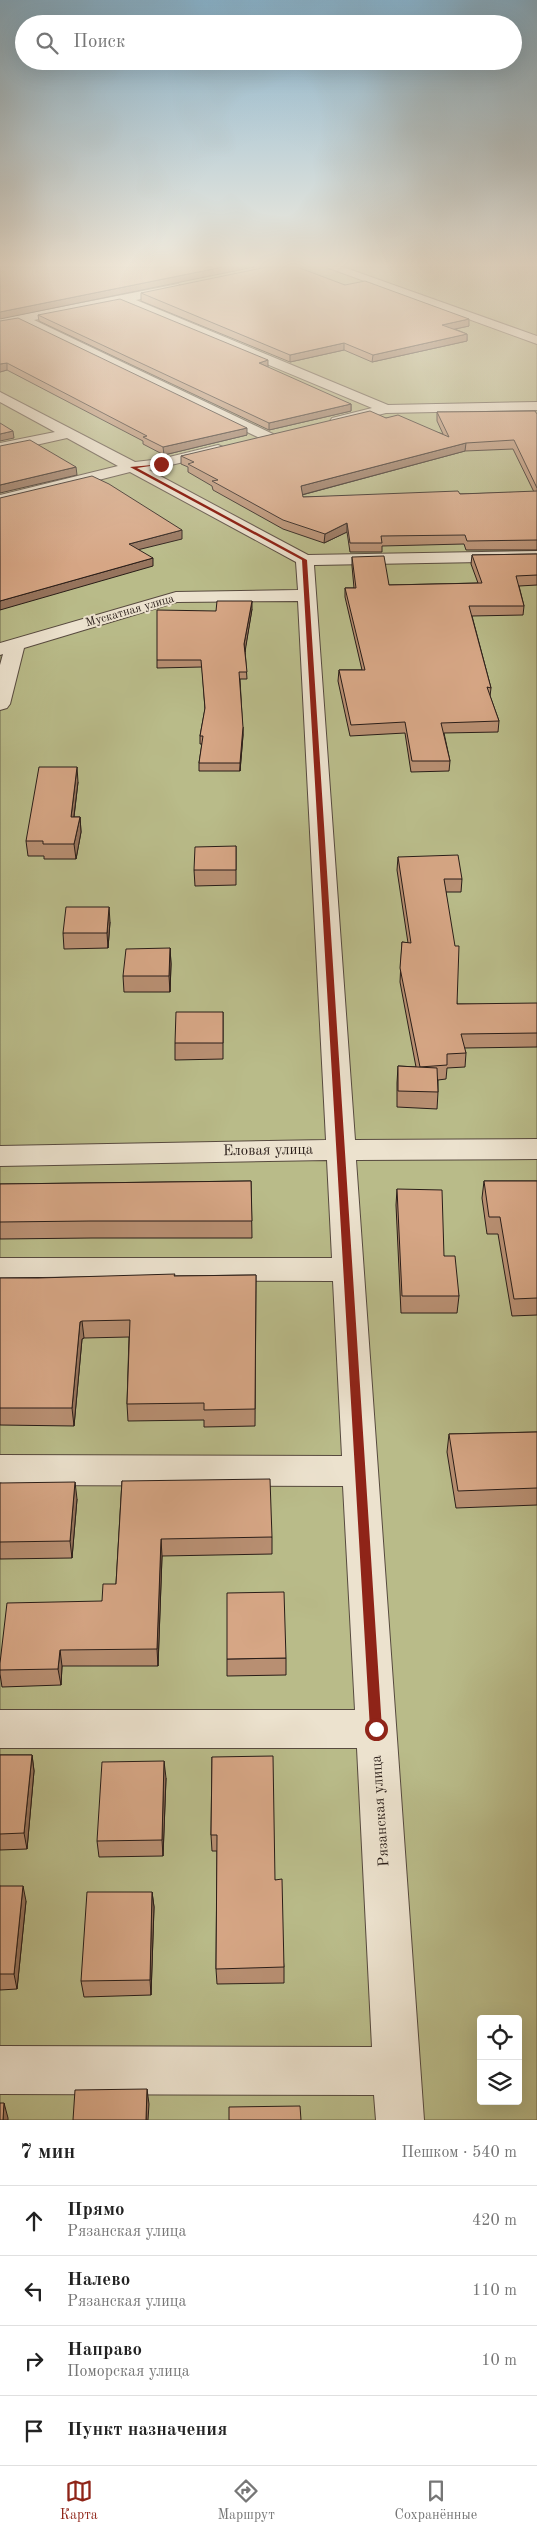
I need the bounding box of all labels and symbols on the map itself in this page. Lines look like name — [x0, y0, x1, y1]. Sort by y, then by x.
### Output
route end — [150, 453, 173, 476]
street label: Мускатная улица — [84, 593, 176, 629]
street label: Еловая улица — [223, 1143, 314, 1159]
route start — [365, 1718, 388, 1741]
street label: Рязанская улица — [370, 1754, 392, 1867]

